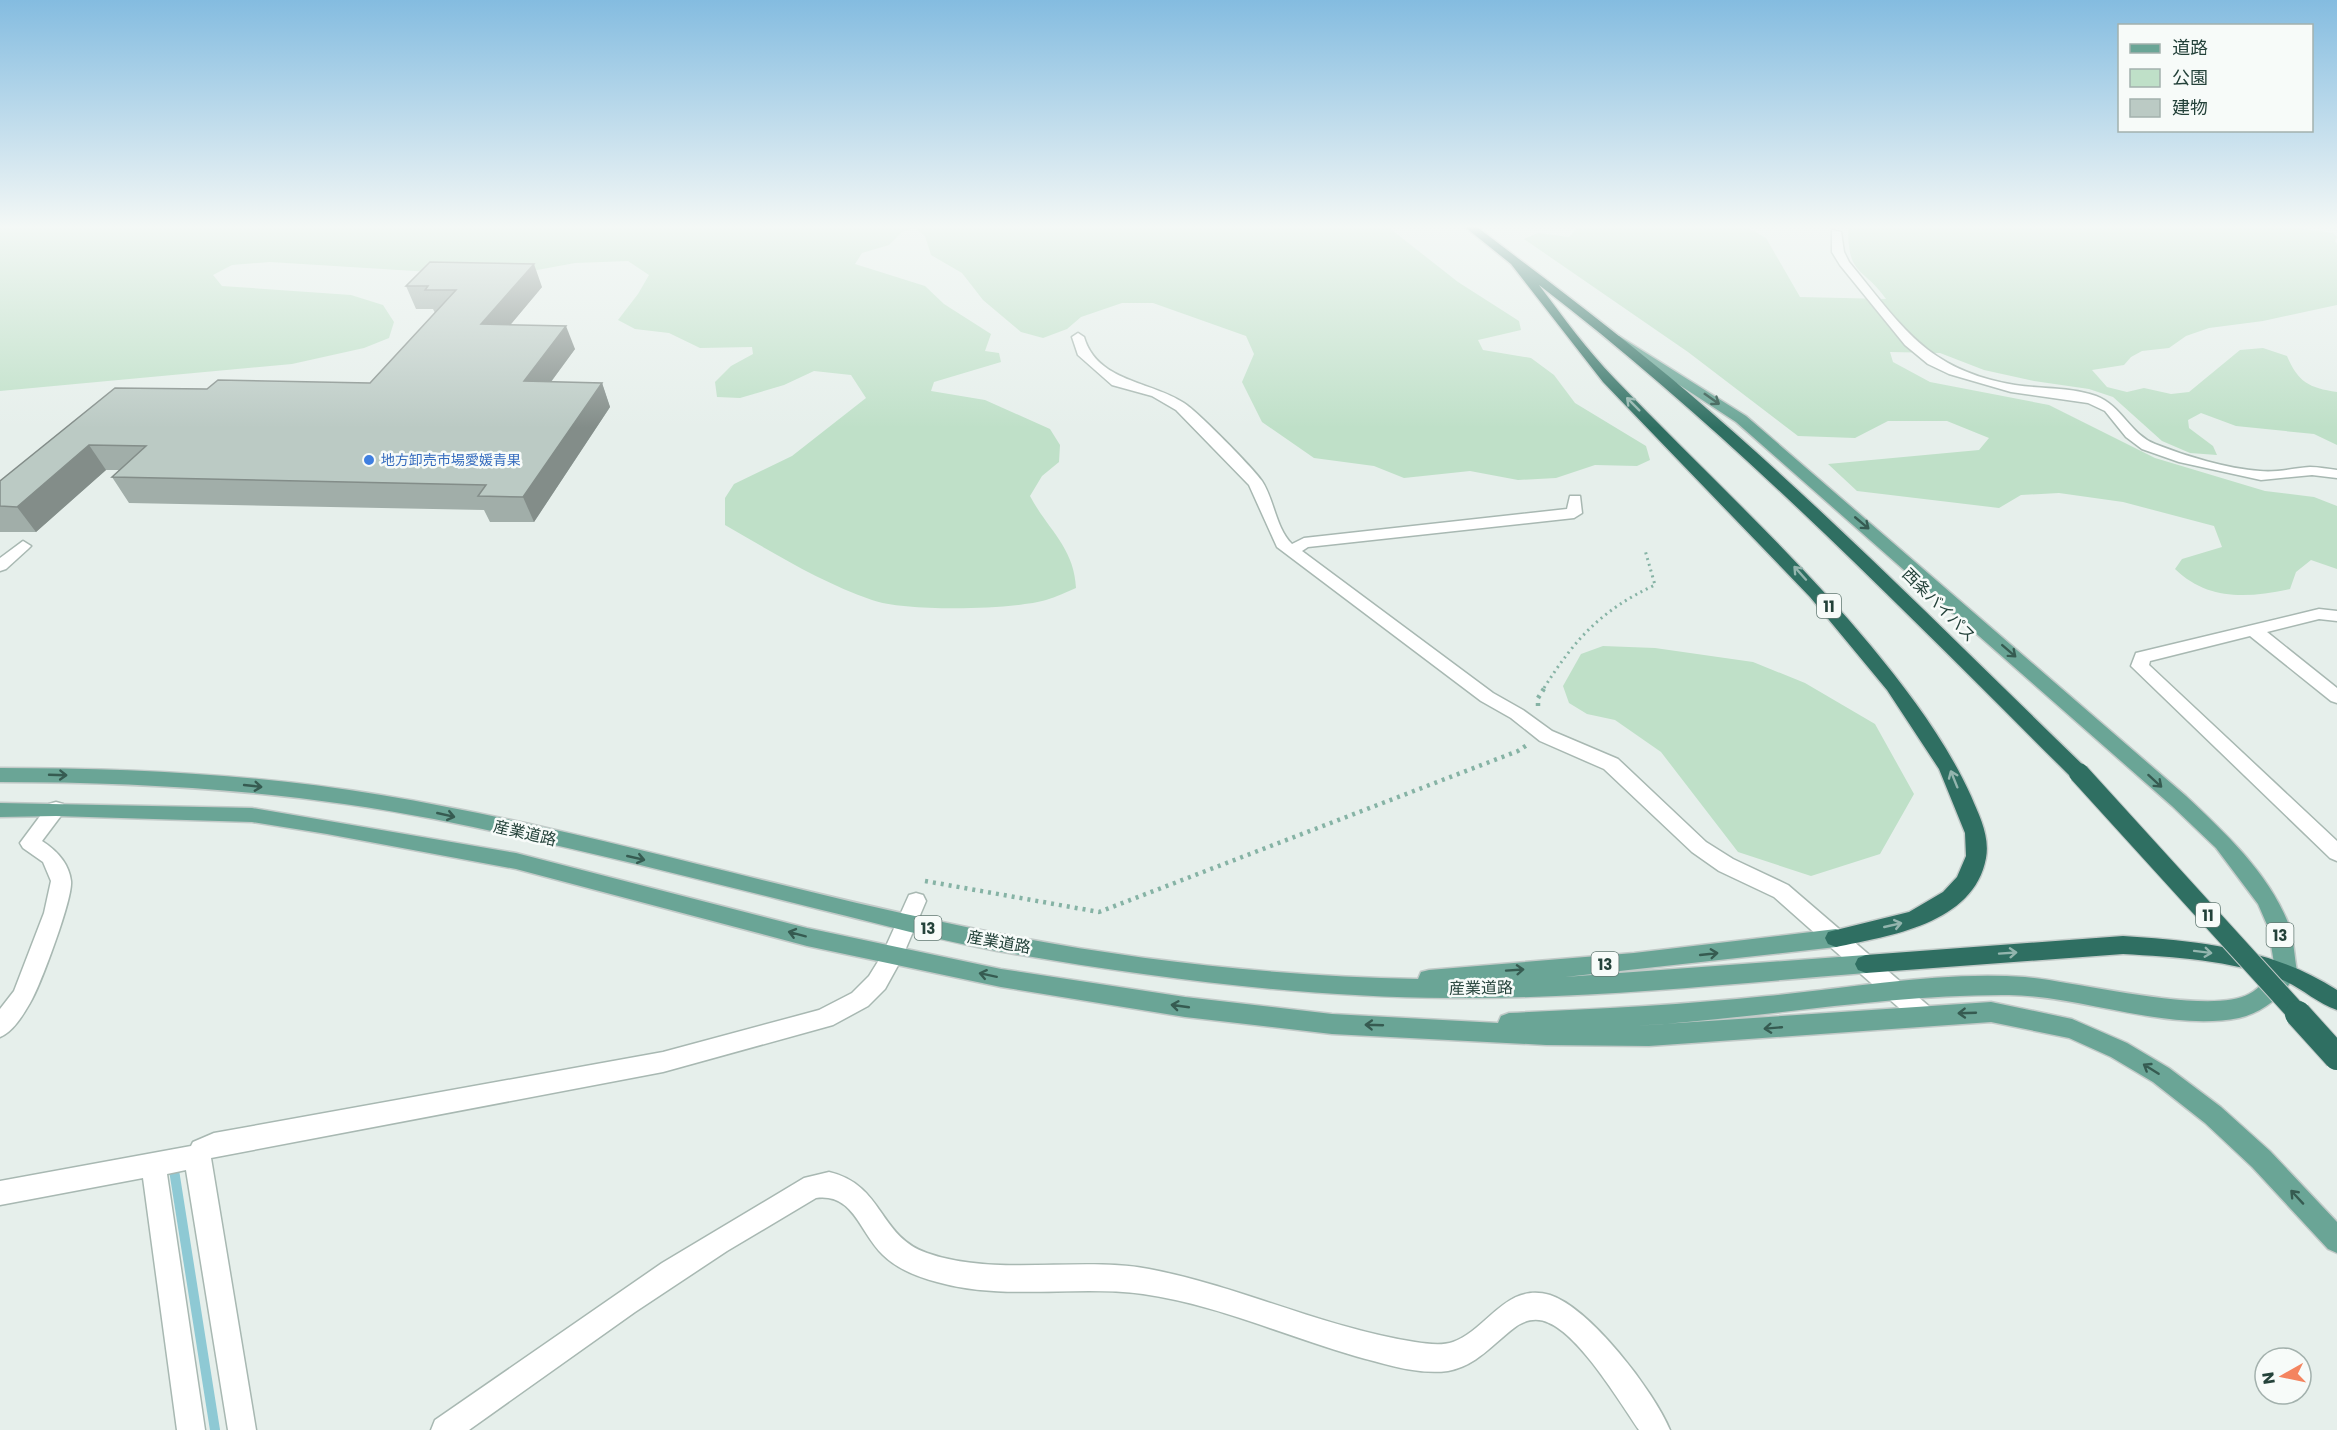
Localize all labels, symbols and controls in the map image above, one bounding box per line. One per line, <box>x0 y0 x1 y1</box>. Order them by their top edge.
legend <box>2118 24 2313 132</box>
text: 道路 <box>2172 35 2208 60</box>
text: 公園 <box>2172 65 2208 90</box>
text: 建物 <box>2172 95 2208 120</box>
one-way arrow <box>1703 393 1720 406</box>
one-way arrow <box>1626 397 1641 412</box>
place label: 地方卸売市場愛媛青果 <box>381 450 521 470</box>
marker: 地方卸売市場愛媛青果 <box>362 453 376 467</box>
one-way arrow <box>1854 516 1869 530</box>
street label: 西条バイパス <box>1897 563 1981 647</box>
one-way arrow <box>1793 566 1807 581</box>
road number: 11 <box>1817 594 1841 618</box>
one-way arrow <box>2002 644 2017 658</box>
one-way arrow <box>48 769 68 780</box>
one-way arrow <box>1948 770 1959 789</box>
one-way arrow <box>2147 774 2162 788</box>
one-way arrow <box>243 781 263 792</box>
one-way arrow <box>436 810 455 821</box>
street label: 産業道路 <box>491 815 559 851</box>
one-way arrow <box>626 853 645 865</box>
road number: 11 <box>2196 903 2220 927</box>
road number: 13 <box>914 916 942 940</box>
one-way arrow <box>1884 919 1903 931</box>
road number: 13 <box>2266 923 2294 947</box>
street label: 産業道路 <box>965 925 1033 959</box>
one-way arrow <box>788 928 807 939</box>
one-way arrow <box>1998 947 2018 958</box>
one-way arrow <box>2192 947 2212 958</box>
one-way arrow <box>1699 948 1719 959</box>
road number: 13 <box>1592 952 1618 976</box>
one-way arrow <box>1505 965 1525 976</box>
one-way arrow <box>978 969 998 980</box>
street label: 産業道路 <box>1449 976 1513 1000</box>
one-way arrow <box>1171 1000 1190 1011</box>
one-way arrow <box>1958 1007 1978 1018</box>
one-way arrow <box>1364 1020 1384 1031</box>
one-way arrow <box>1763 1023 1783 1034</box>
one-way arrow <box>2143 1063 2159 1075</box>
one-way arrow <box>2290 1190 2304 1205</box>
north arrow <box>2253 1346 2313 1406</box>
text: N <box>2256 1371 2281 1386</box>

